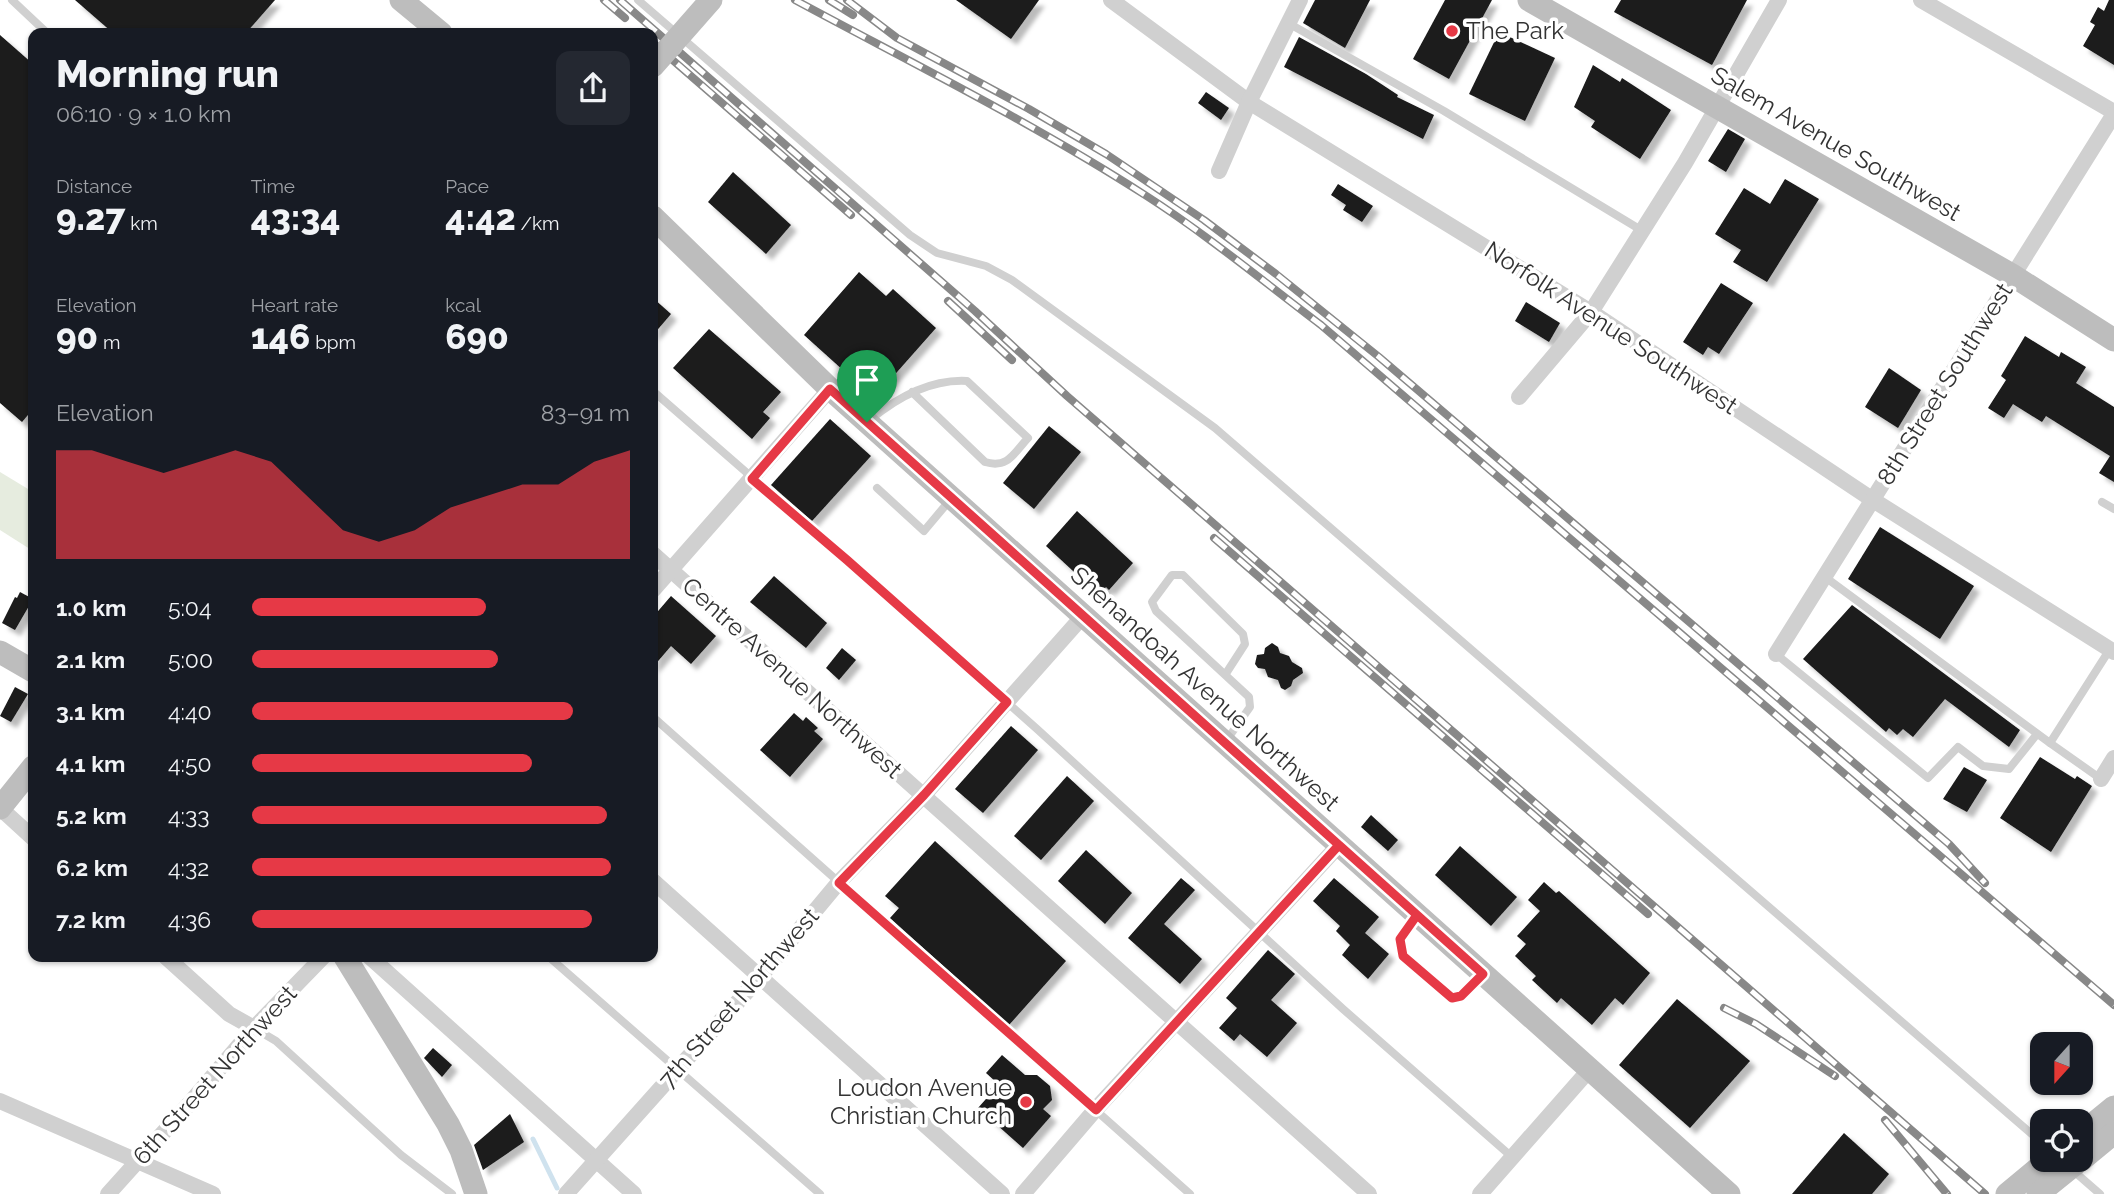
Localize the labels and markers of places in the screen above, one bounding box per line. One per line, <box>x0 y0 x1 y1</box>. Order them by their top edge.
place label: The Park <box>1466 16 1564 45</box>
marker: The Park <box>1444 23 1460 39</box>
pin <box>837 350 897 422</box>
place label: Loudon Avenue Christian Church <box>830 1073 1012 1130</box>
marker: Loudon Avenue Christian Church <box>1018 1094 1034 1110</box>

